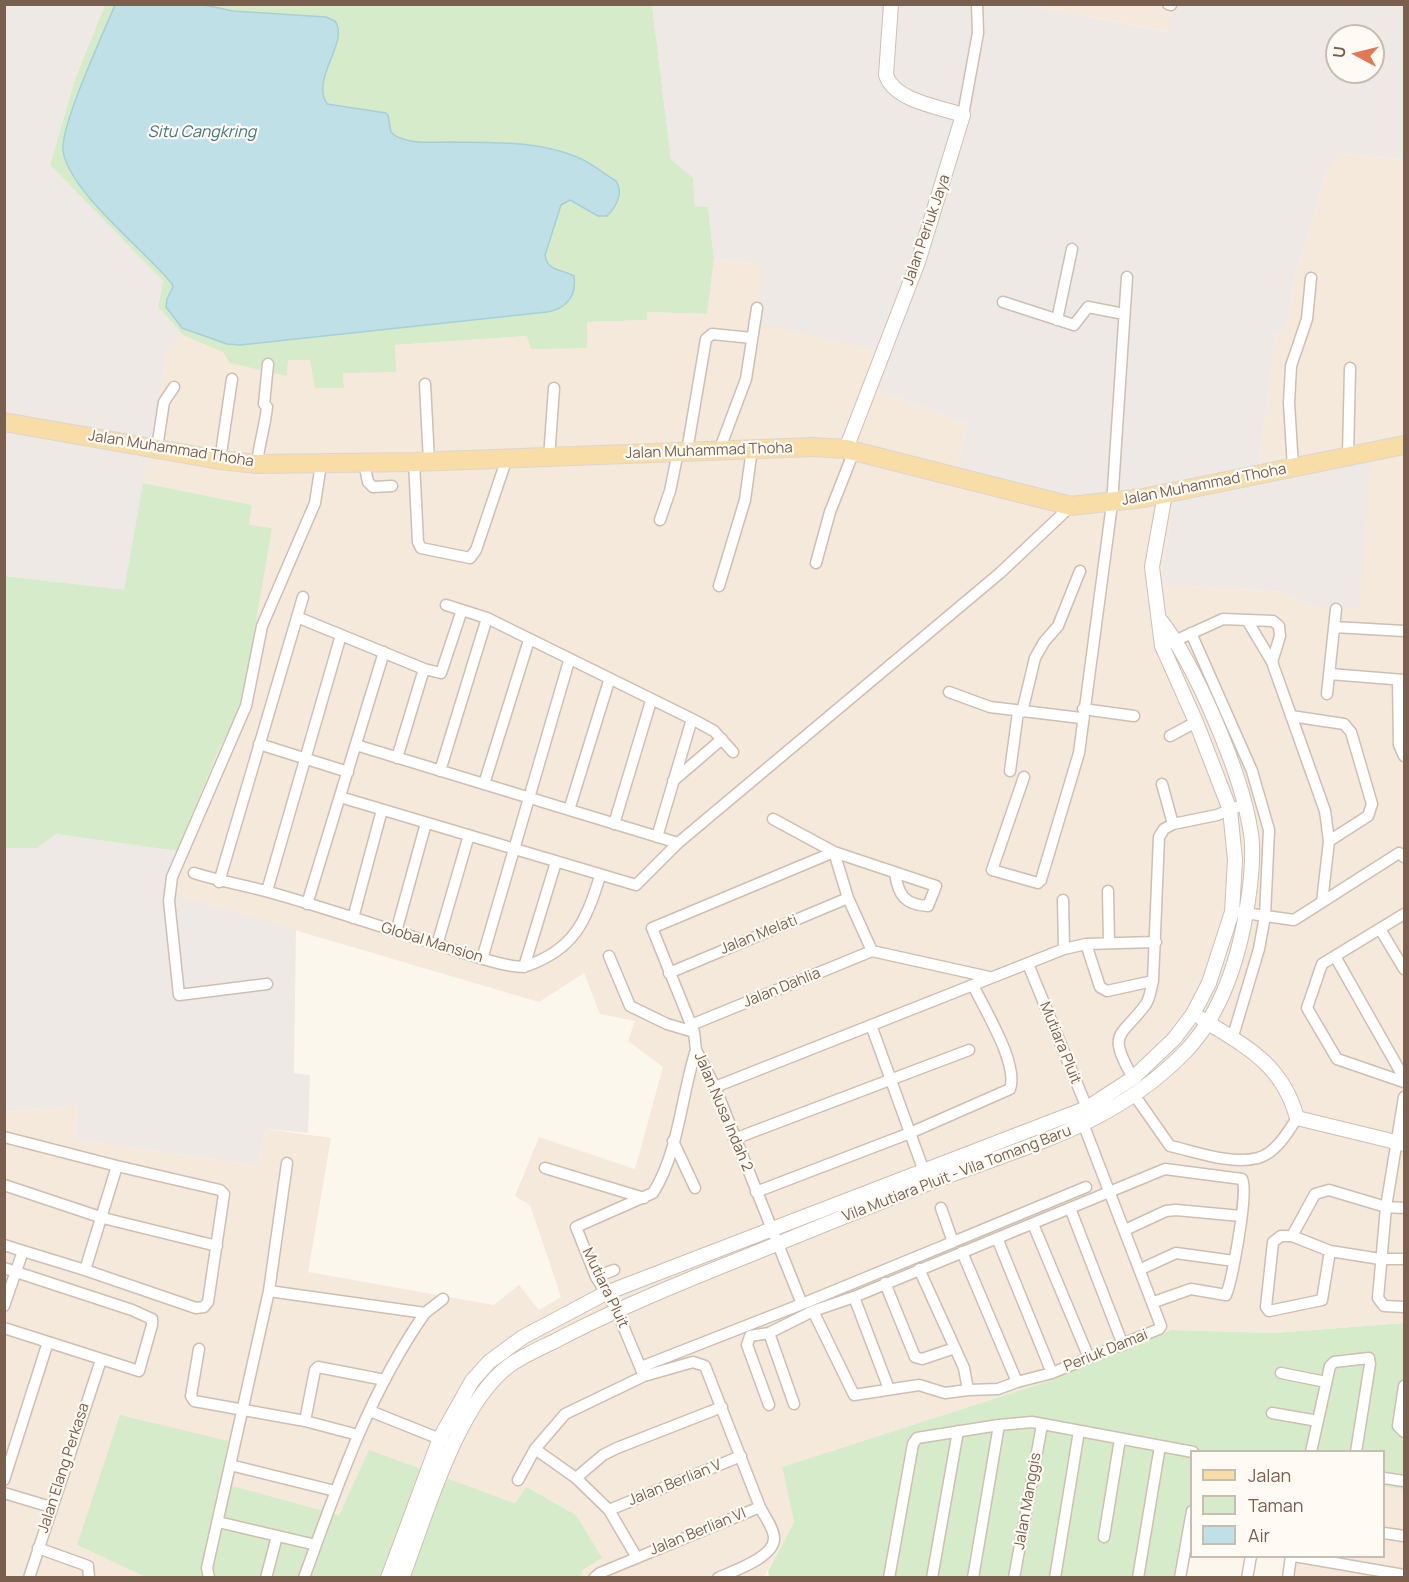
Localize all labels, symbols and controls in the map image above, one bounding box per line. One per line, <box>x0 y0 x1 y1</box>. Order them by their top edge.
north arrow <box>1325 24 1385 84</box>
text: U <box>1327 45 1351 59</box>
water label: Situ Cangkring <box>148 123 256 143</box>
street label: Jalan Periuk Jaya <box>900 172 954 288</box>
street label: Jalan Muhammad Thoha <box>87 427 255 471</box>
street label: Jalan Muhammad Thoha <box>625 439 793 463</box>
street label: Jalan Muhammad Thoha <box>1120 460 1288 510</box>
street label: Jalan Melati <box>718 911 800 959</box>
street label: Global Mansion <box>379 919 485 967</box>
street label: Jalan Dahlia <box>741 964 823 1012</box>
street label: Mutiara Pluit <box>1035 999 1085 1087</box>
street label: Jalan Nusa Indah 2 <box>690 1050 756 1174</box>
street label: Vila Mutiara Pluit - Vila Tomang Baru <box>840 1122 1074 1226</box>
street label: Mutiara Pluit <box>578 1245 632 1331</box>
street label: Periuk Damai <box>1061 1326 1151 1376</box>
street label: Jalan Elang Perkasa <box>35 1401 93 1535</box>
legend <box>1190 1450 1385 1558</box>
street label: Jalan Manggis <box>1011 1451 1045 1551</box>
street label: Jalan Berlian V <box>626 1456 724 1510</box>
text: Jalan <box>1248 1463 1291 1487</box>
text: Taman <box>1248 1493 1303 1517</box>
street label: Jalan Berlian VI <box>647 1505 749 1559</box>
text: Air <box>1248 1523 1270 1547</box>

